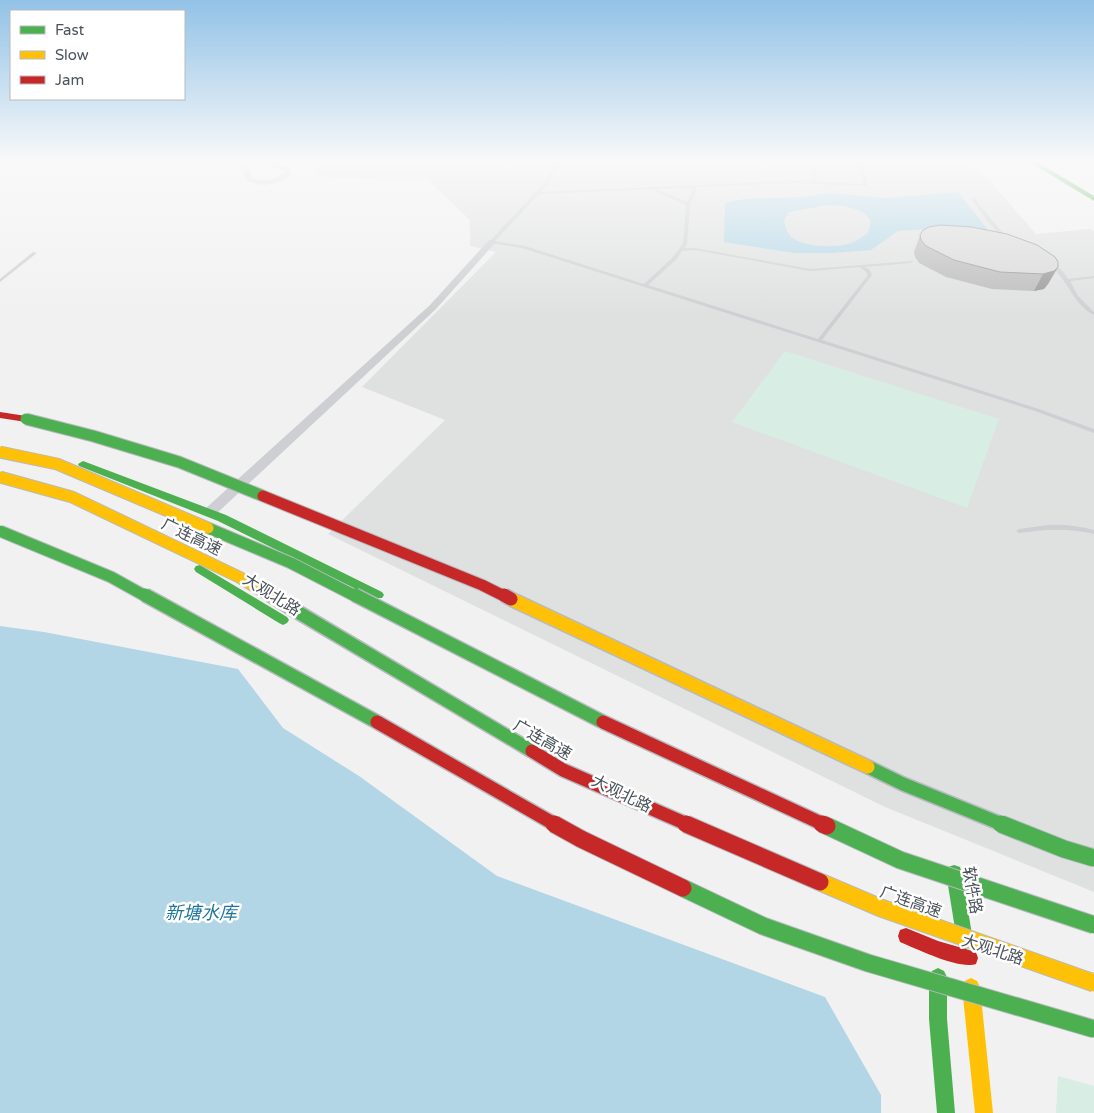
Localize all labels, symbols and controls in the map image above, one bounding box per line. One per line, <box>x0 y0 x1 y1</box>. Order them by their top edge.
legend <box>10 10 185 100</box>
text: Fast <box>55 21 85 39</box>
text: Slow <box>55 46 89 64</box>
text: Jam <box>55 71 84 89</box>
street label: 广连高速 <box>158 514 225 560</box>
street label: 大观北路 <box>239 569 304 620</box>
street label: 广连高速 <box>510 715 575 765</box>
street label: 大观北路 <box>588 771 655 817</box>
street label: 软件路 <box>958 865 986 916</box>
street label: 广连高速 <box>877 882 944 922</box>
water label: 新塘水库 <box>165 902 240 924</box>
street label: 大观北路 <box>959 931 1026 969</box>

